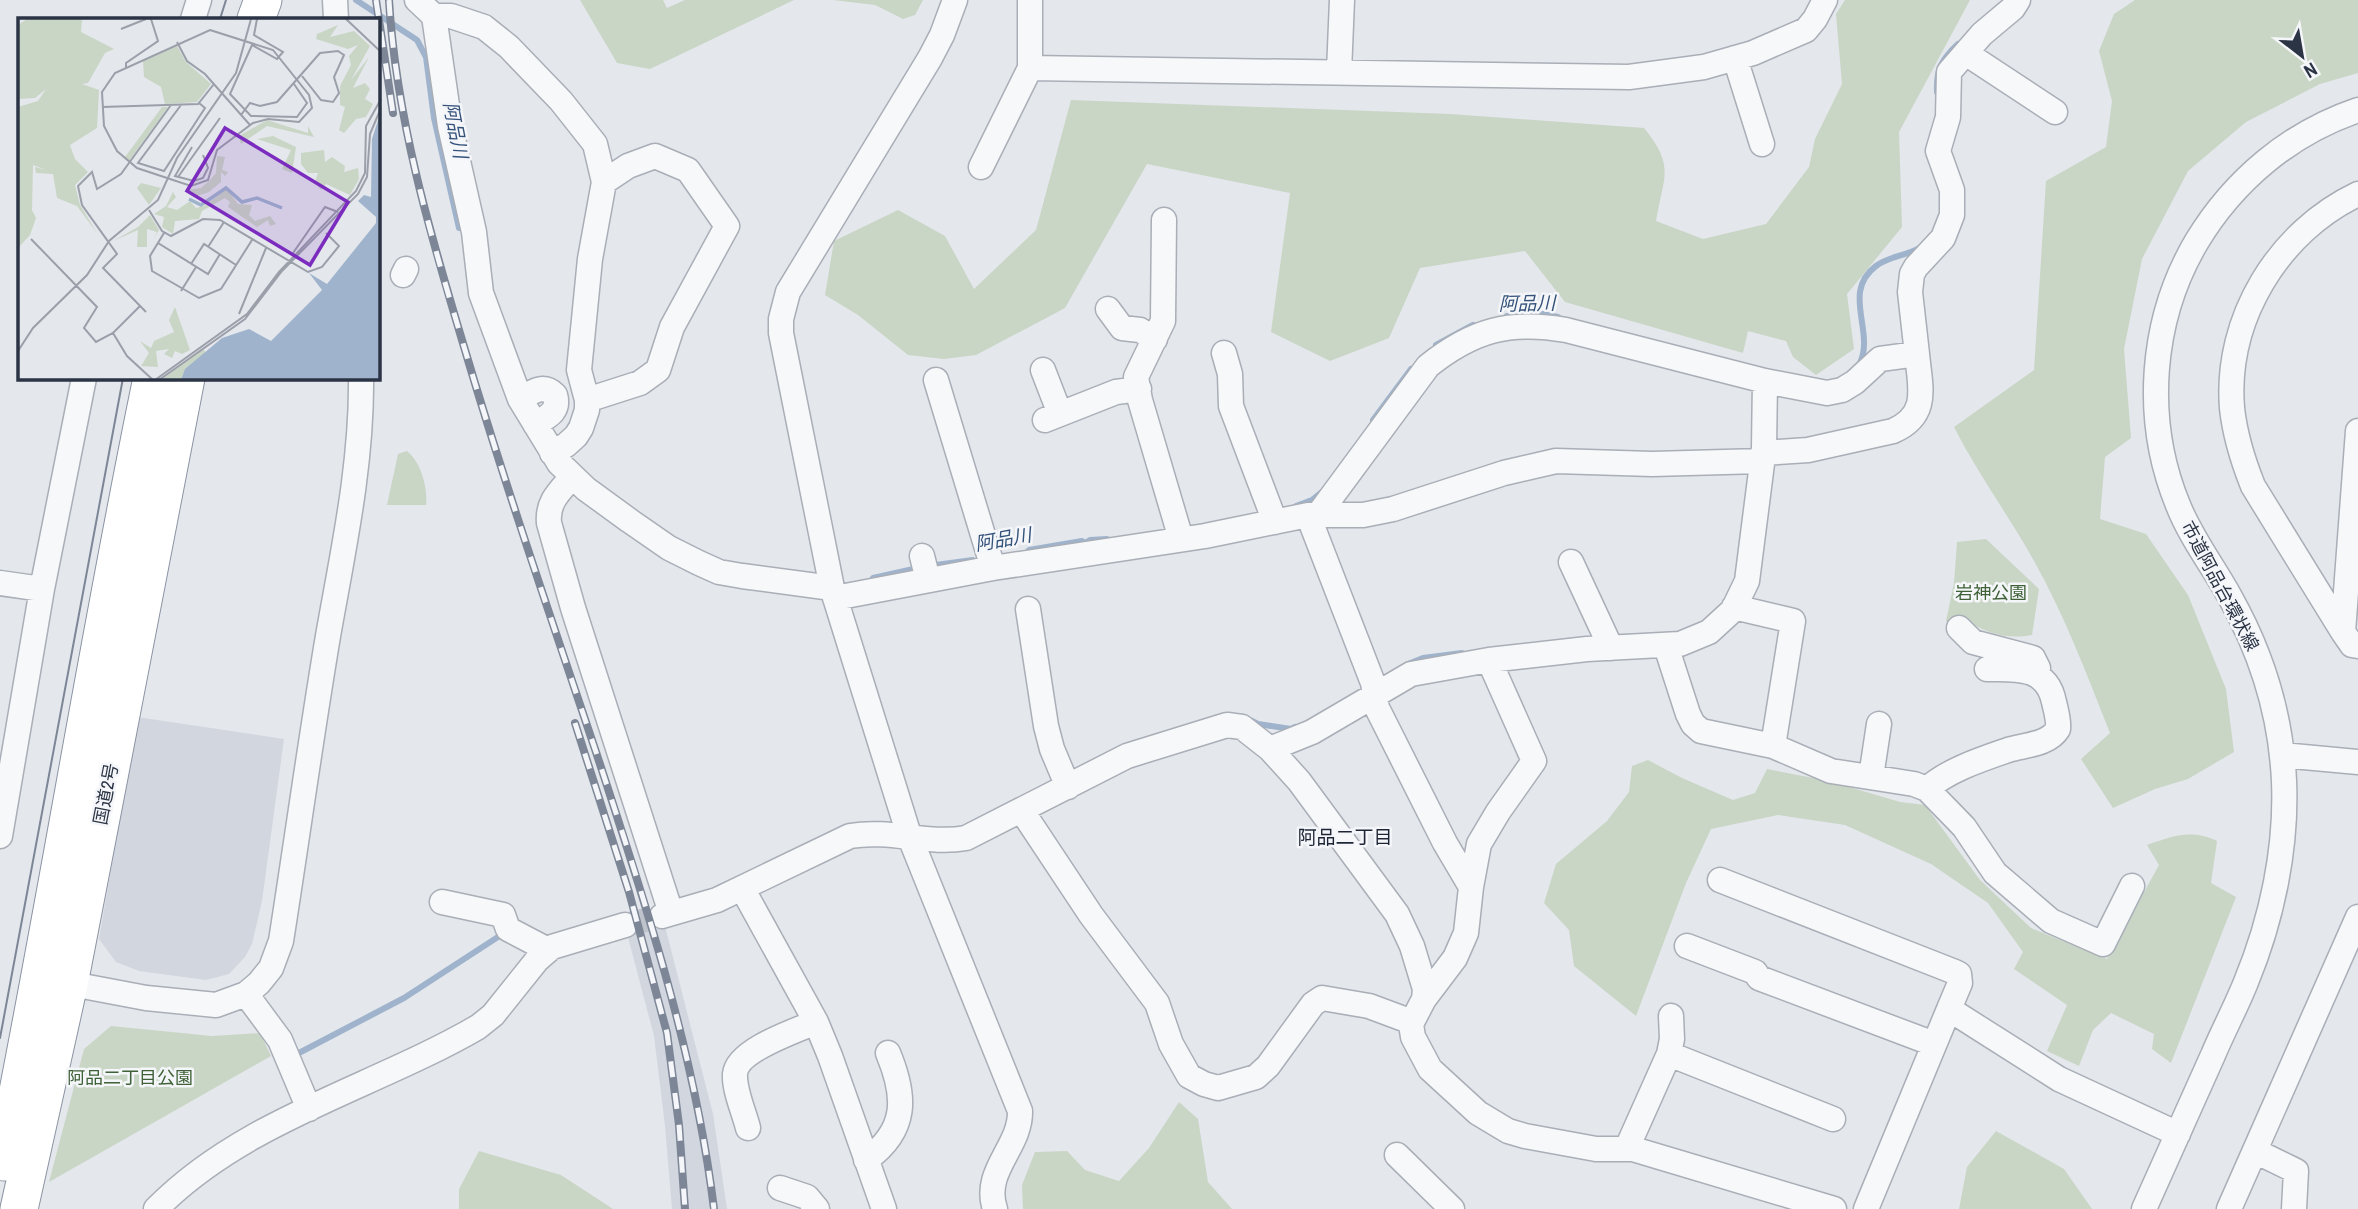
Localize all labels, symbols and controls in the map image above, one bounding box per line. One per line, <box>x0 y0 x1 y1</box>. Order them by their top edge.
inset map <box>18 18 380 380</box>
north arrow <box>2267 21 2337 91</box>
text: N <box>2299 57 2322 85</box>
water label: 阿品川 <box>438 100 475 162</box>
water label: 阿品川 <box>1498 289 1558 316</box>
street label: 市道阿品台環状線 <box>2176 516 2265 655</box>
water label: 阿品川 <box>973 521 1035 557</box>
park label: 岩神公園 <box>1955 580 2027 605</box>
street label: 国道2号 <box>87 761 124 827</box>
district label: 阿品二丁目 <box>1297 824 1393 850</box>
park label: 阿品二丁目公園 <box>67 1065 193 1090</box>

